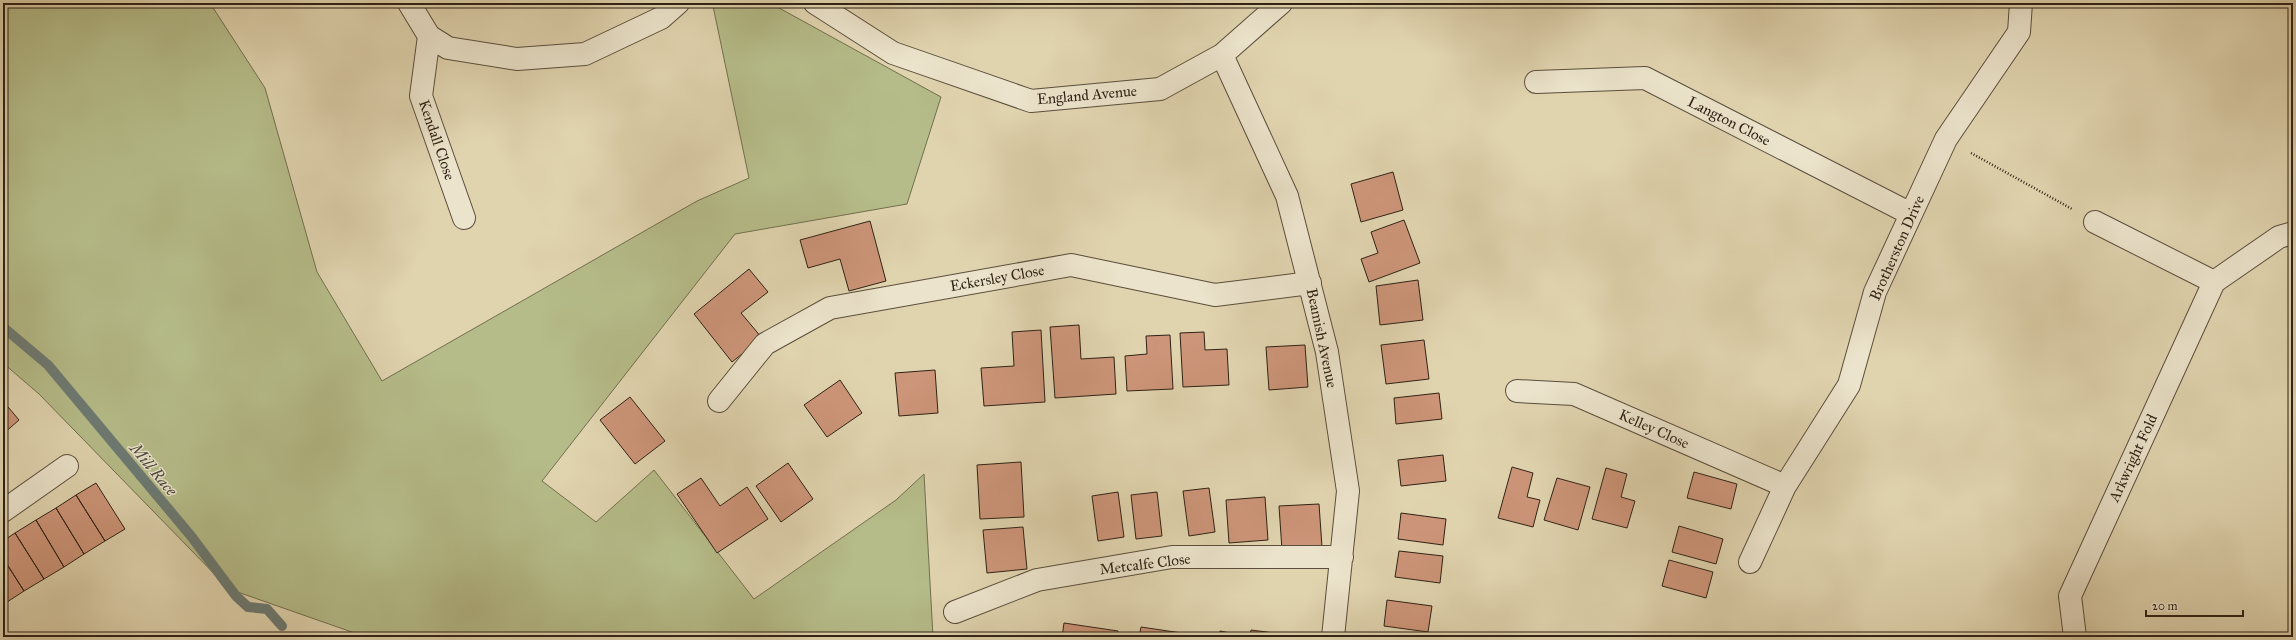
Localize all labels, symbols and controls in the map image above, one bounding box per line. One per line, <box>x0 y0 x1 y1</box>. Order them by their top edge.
street label: England Avenue <box>1036 82 1138 108</box>
street label: Langton Close <box>1685 92 1773 150</box>
street label: Kendall Close <box>415 98 459 182</box>
street label: Brotherston Drive <box>1866 193 1928 303</box>
street label: Eckersley Close <box>949 261 1045 295</box>
street label: Beamish Avenue <box>1303 287 1341 389</box>
street label: Kelley Close <box>1616 406 1692 452</box>
street label: Arkwright Fold <box>2104 411 2161 506</box>
water label: Mill Race <box>125 438 182 500</box>
street label: Metcalfe Close <box>1098 549 1192 579</box>
scale bar <box>2146 592 2243 618</box>
text: 20 m <box>2152 599 2178 613</box>

